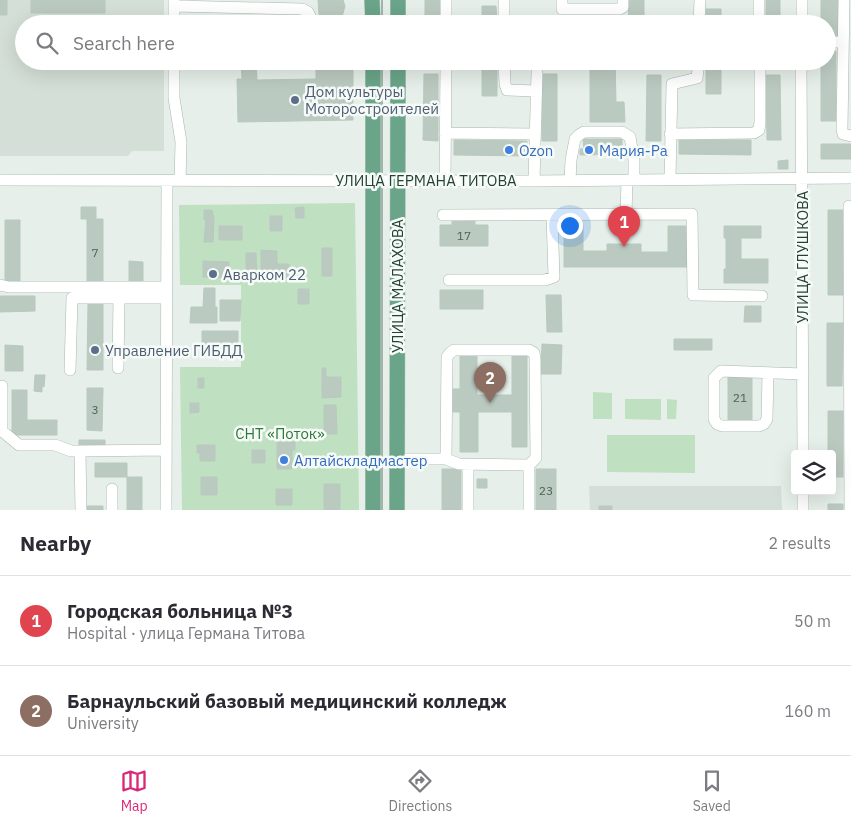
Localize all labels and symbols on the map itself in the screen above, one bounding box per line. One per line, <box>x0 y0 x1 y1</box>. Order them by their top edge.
place label: Дом культуры Моторостроителей <box>305 82 439 118</box>
marker: Дом культуры Моторостроителей <box>289 94 301 106</box>
place label: Ozon <box>519 141 553 160</box>
place label: Мария-Ра <box>599 141 668 160</box>
marker: Ozon <box>503 144 515 156</box>
marker: Мария-Ра <box>583 144 595 156</box>
street label: УЛИЦА ГЕРМАНА ТИТОВА <box>335 171 517 190</box>
street label: УЛИЦА ГЛУШКОВА <box>793 190 812 323</box>
pin: 1 <box>608 206 640 247</box>
your location <box>557 213 583 239</box>
street label: УЛИЦА МАЛАХОВА <box>388 219 407 353</box>
house number: 17 <box>457 228 471 243</box>
house number: 7 <box>91 245 99 260</box>
place label: Аварком 22 <box>223 265 306 284</box>
marker: Аварком 22 <box>207 268 219 280</box>
place label: Управление ГИБДД <box>105 341 243 360</box>
marker: Управление ГИБДД <box>89 344 101 356</box>
pin: 2 <box>474 362 506 403</box>
house number: 21 <box>733 390 747 405</box>
house number: 3 <box>91 402 99 417</box>
park label: СНТ «Поток» <box>235 424 325 443</box>
place label: Алтайскладмастер <box>294 451 427 470</box>
marker: Алтайскладмастер <box>278 454 290 466</box>
house number: 23 <box>539 483 553 498</box>

